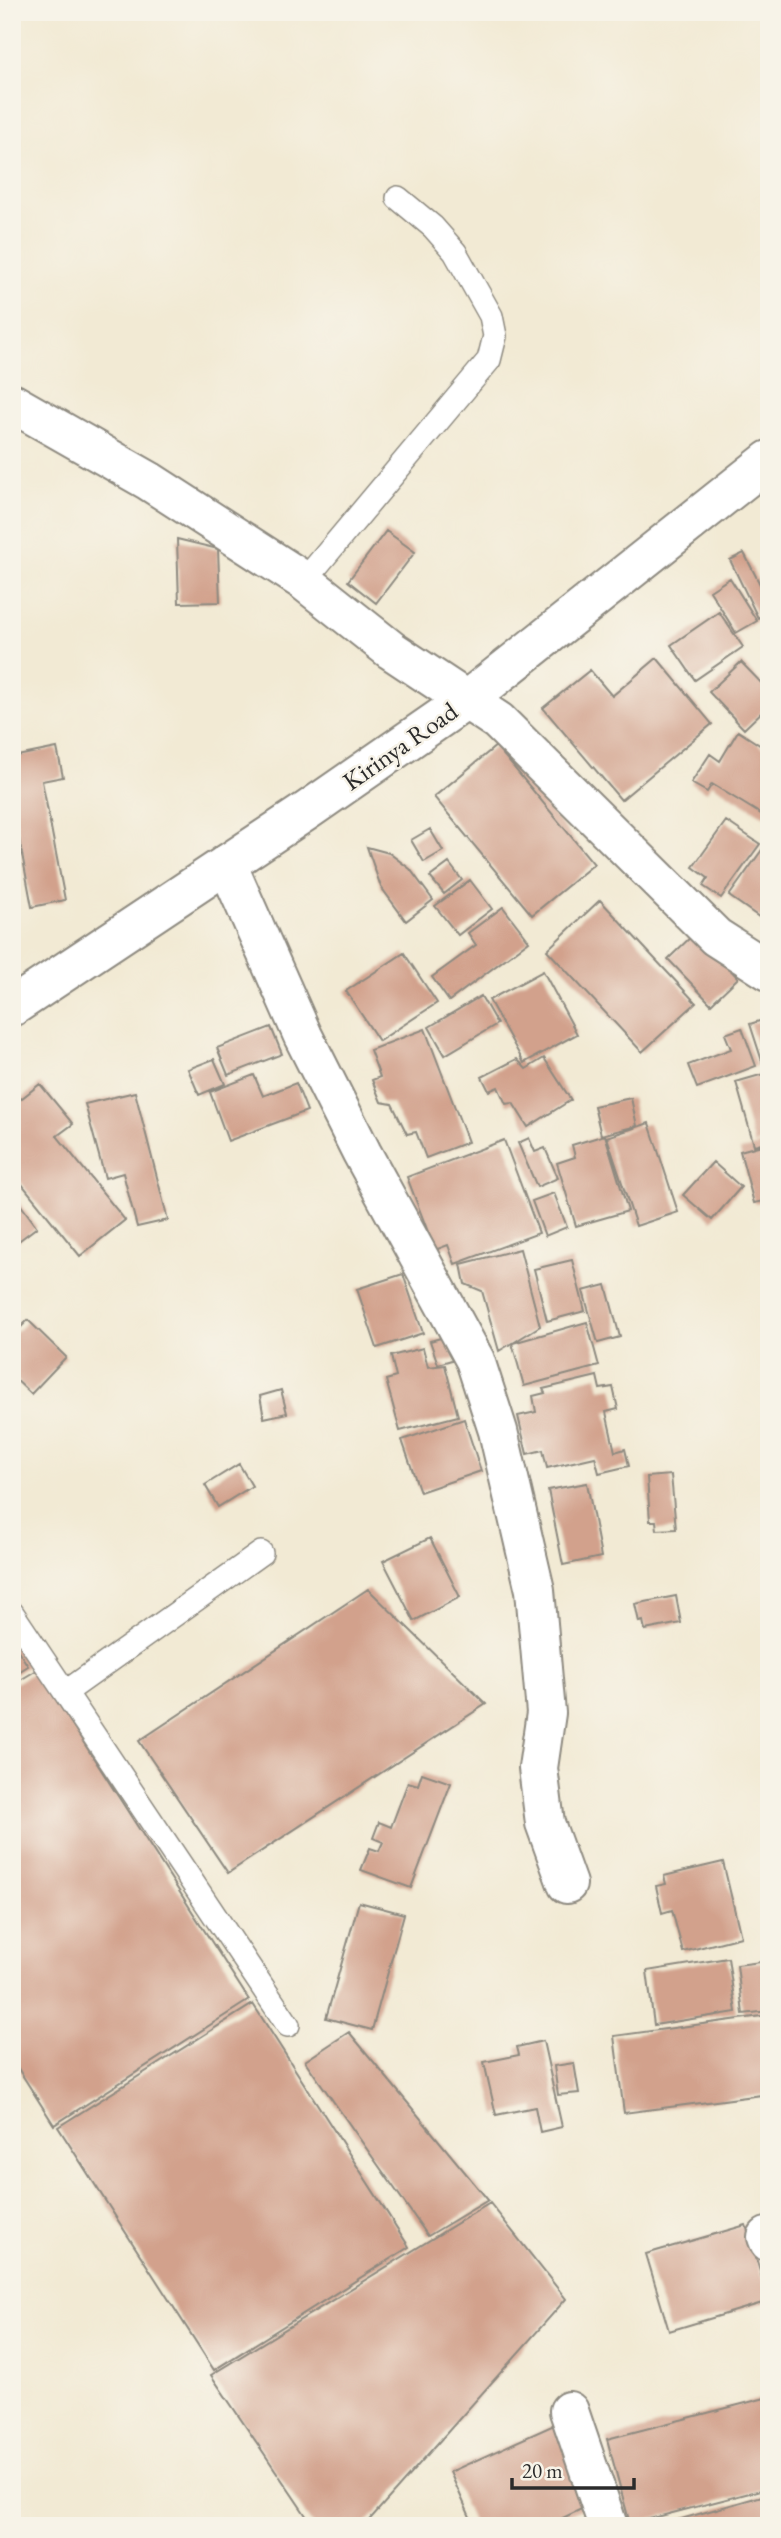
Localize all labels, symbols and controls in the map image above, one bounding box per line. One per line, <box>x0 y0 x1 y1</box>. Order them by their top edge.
street label: Kirinya Road <box>336 694 465 798</box>
scale bar <box>512 2447 634 2491</box>
text: 20 m <box>522 2457 563 2484</box>

